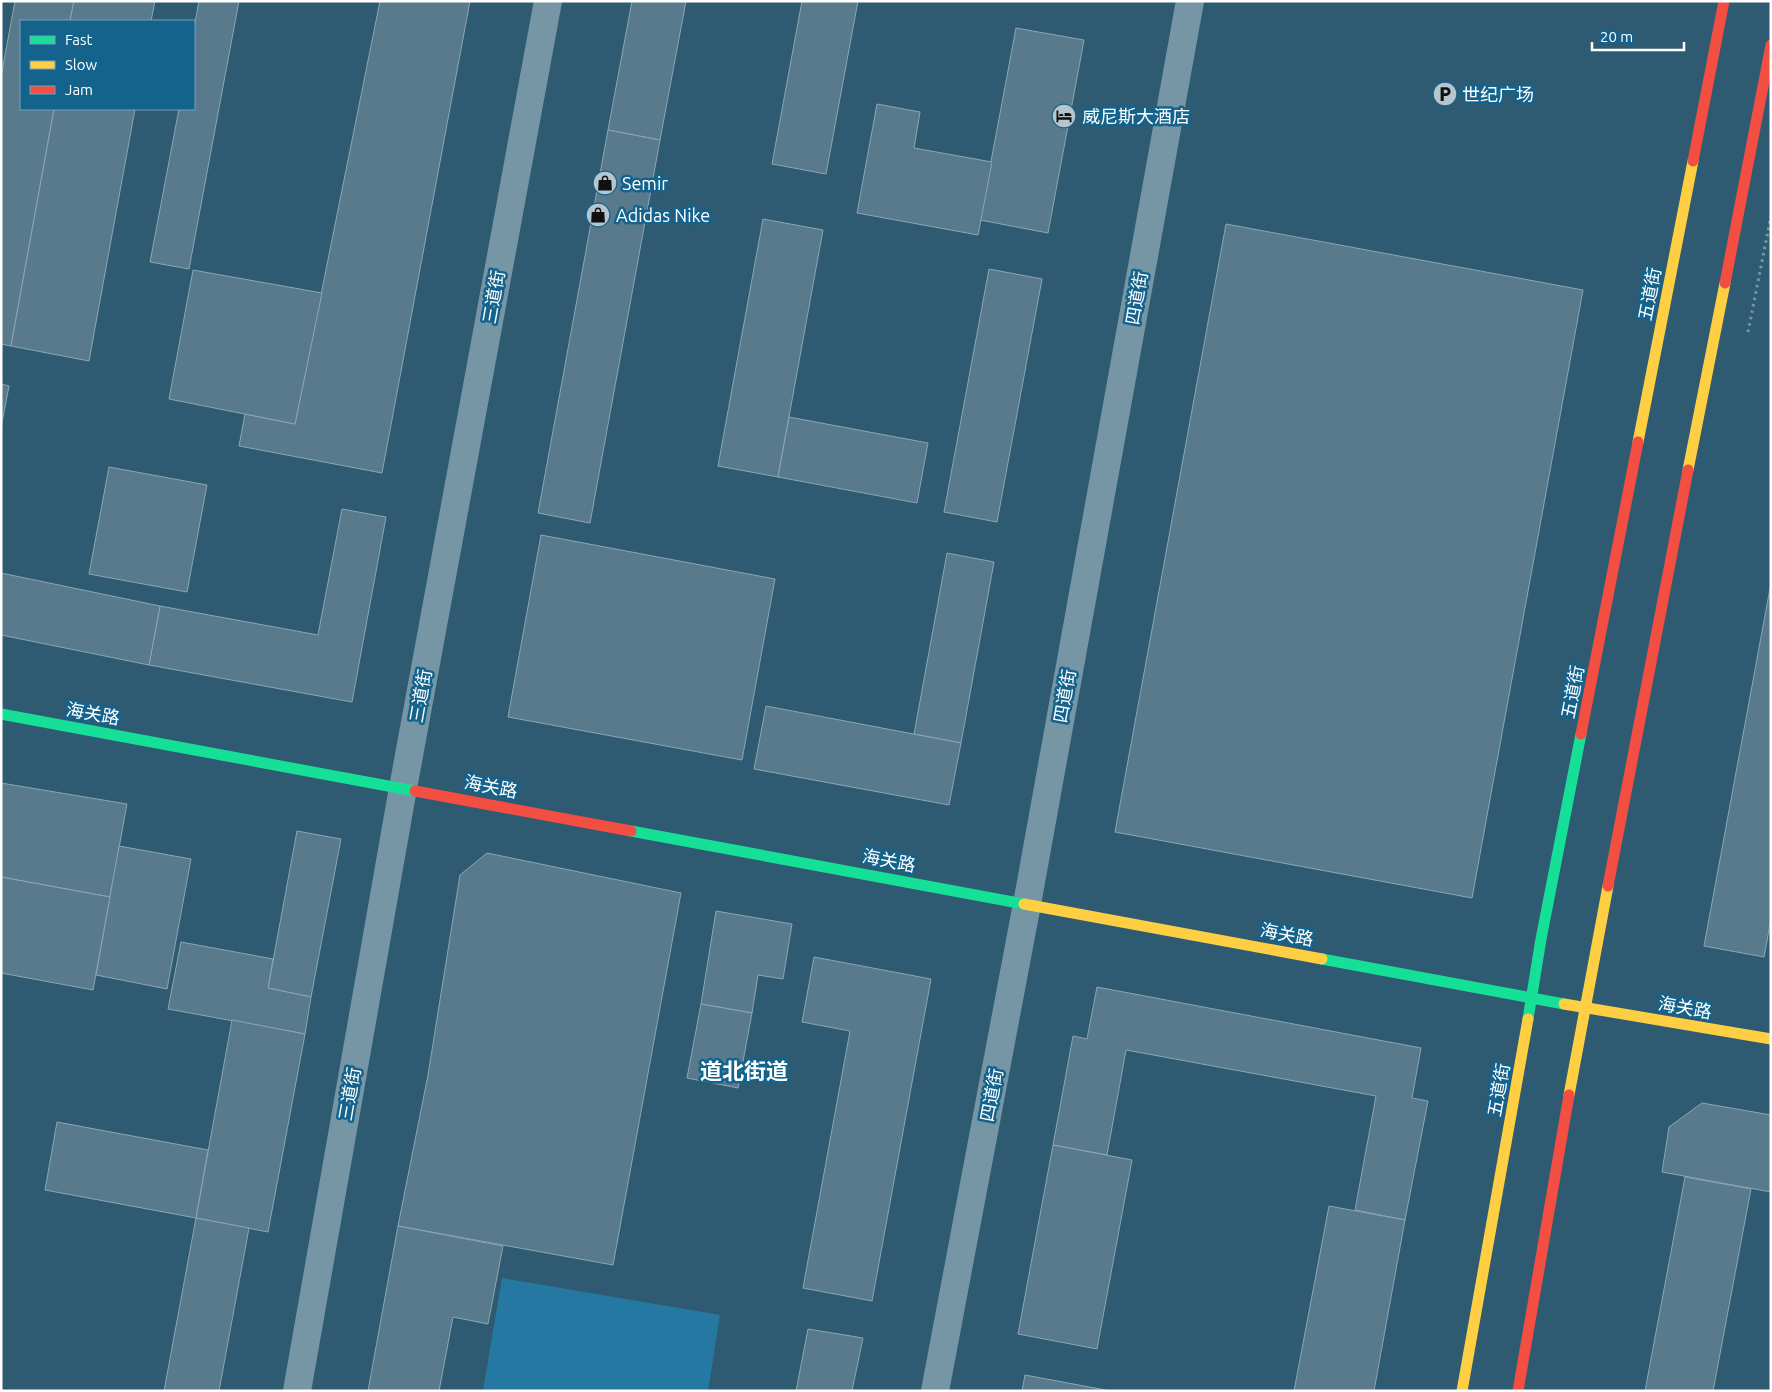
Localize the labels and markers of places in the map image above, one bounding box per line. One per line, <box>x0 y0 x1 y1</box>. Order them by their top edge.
parking icon: 世纪广场 <box>1432 81 1458 107</box>
place label: 世纪广场 <box>1462 84 1534 104</box>
hotel icon: 威尼斯大酒店 <box>1051 103 1077 129</box>
place label: 威尼斯大酒店 <box>1082 106 1190 126</box>
shop icon: Semir <box>592 170 618 196</box>
place label: Semir <box>622 173 668 193</box>
shop icon: Adidas Nike <box>585 202 611 228</box>
place label: Adidas Nike <box>616 205 710 225</box>

